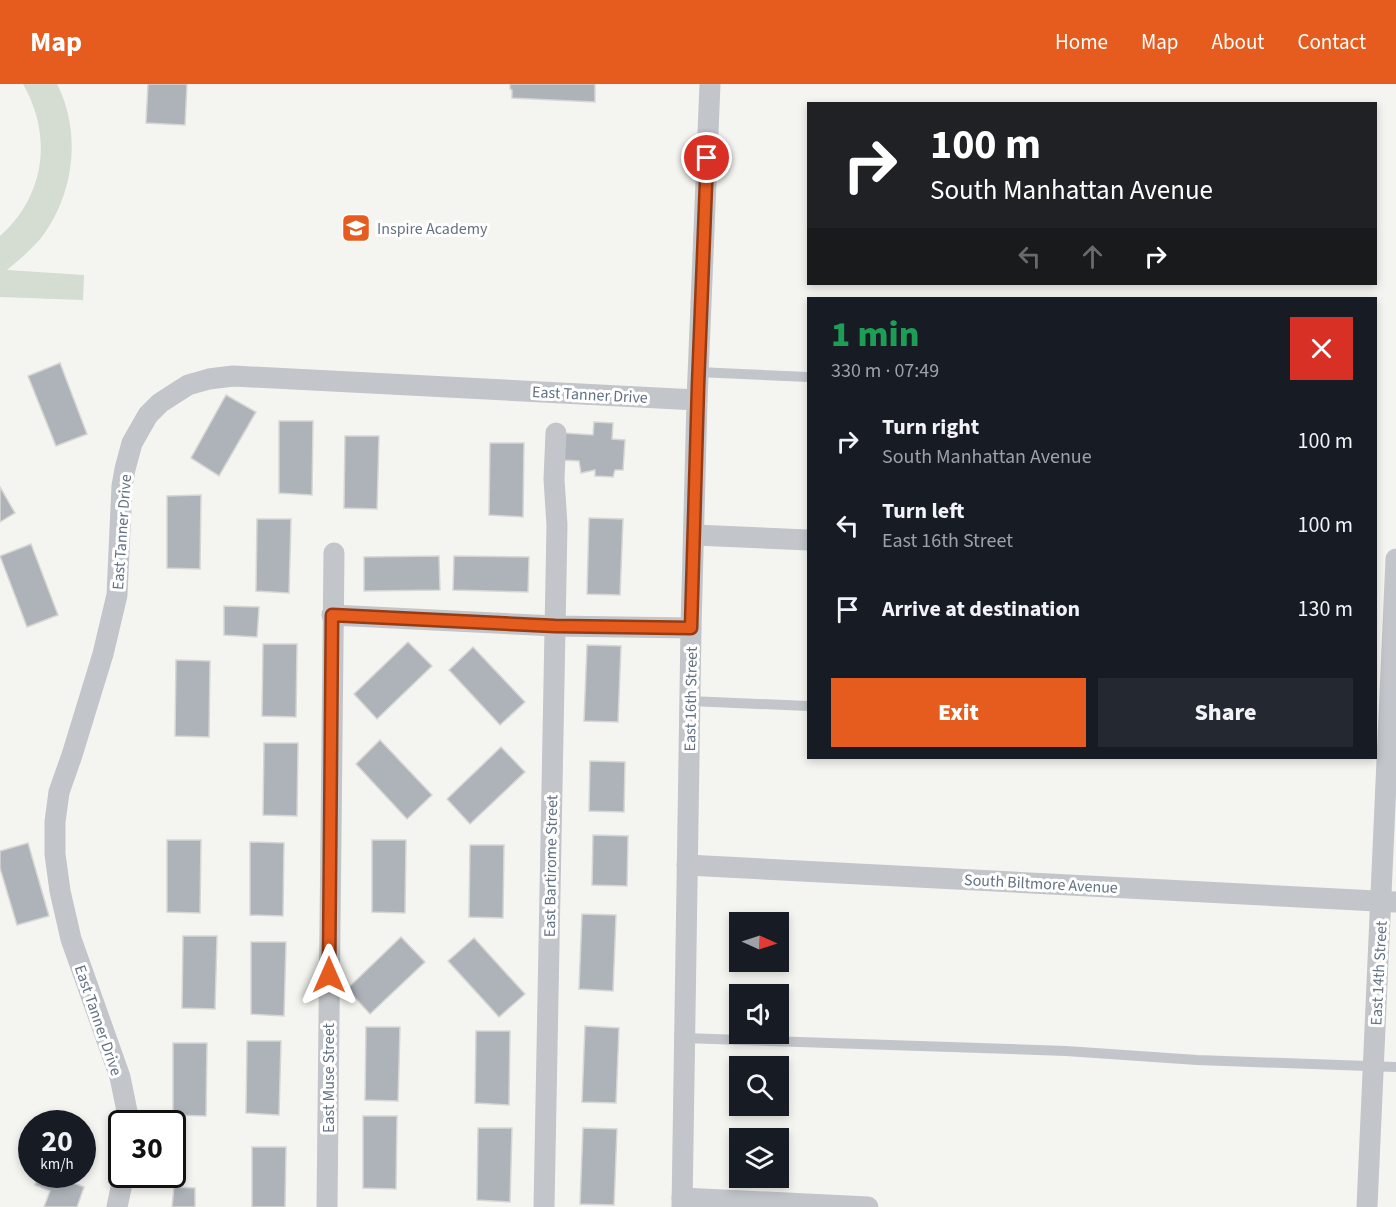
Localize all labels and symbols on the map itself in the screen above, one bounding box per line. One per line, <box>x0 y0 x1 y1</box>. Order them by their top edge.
pin <box>681 132 732 183</box>
school or university icon: Inspire Academy <box>340 212 372 244</box>
place label: Inspire Academy <box>377 218 488 240</box>
street label: East Tanner Drive <box>532 381 648 409</box>
street label: East Tanner Drive <box>107 473 137 591</box>
street label: East 16th Street <box>679 646 703 752</box>
street label: East Bartirome Street <box>539 794 563 937</box>
street label: South Biltmore Avenue <box>964 869 1118 899</box>
north arrow <box>729 912 789 972</box>
street label: East 14th Street <box>1365 920 1393 1026</box>
position arrow <box>297 943 361 1007</box>
street label: East Tanner Drive <box>69 962 127 1079</box>
street label: East Muse Street <box>318 1023 340 1133</box>
speed limit sign: 30 <box>108 1110 186 1188</box>

